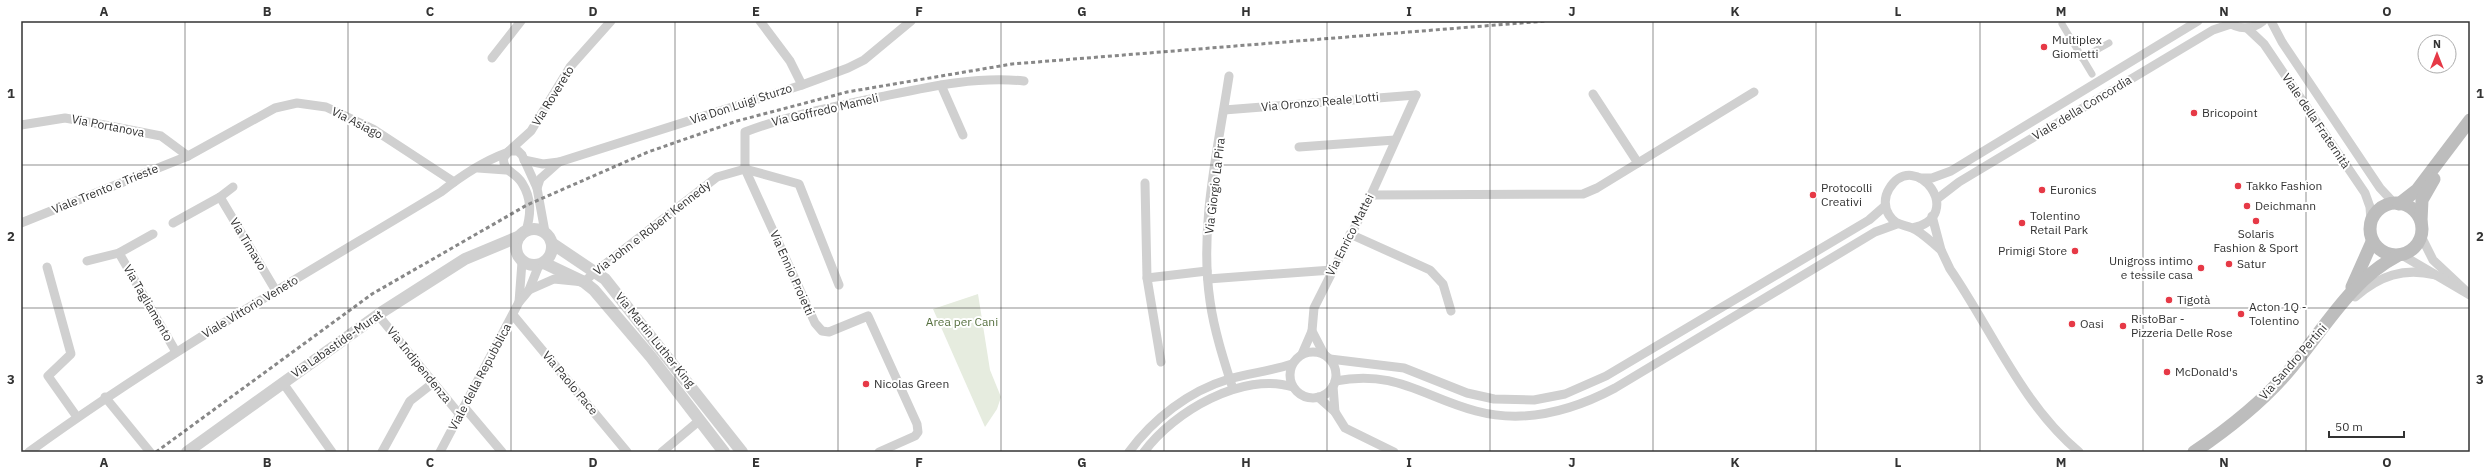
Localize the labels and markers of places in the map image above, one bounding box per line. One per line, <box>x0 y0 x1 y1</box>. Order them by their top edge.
place label: Multiplex Giometti <box>2052 32 2102 61</box>
marker: Multiplex Giometti <box>2039 42 2049 52</box>
place label: Bricopoint <box>2202 105 2258 120</box>
marker: Bricopoint <box>2189 108 2199 118</box>
place label: Takko Fashion <box>2246 178 2322 193</box>
place label: Protocolli Creativi <box>1821 180 1872 209</box>
marker: Takko Fashion <box>2233 181 2243 191</box>
place label: Euronics <box>2050 182 2097 197</box>
marker: Euronics <box>2037 185 2047 195</box>
marker: Protocolli Creativi <box>1808 190 1818 200</box>
place label: Deichmann <box>2255 198 2316 213</box>
marker: Deichmann <box>2242 201 2252 211</box>
place label: Tolentino Retail Park <box>2030 208 2089 237</box>
marker: Solaris Fashion & Sport <box>2251 216 2261 226</box>
marker: Tolentino Retail Park <box>2017 218 2027 228</box>
place label: Solaris Fashion & Sport <box>2213 226 2299 255</box>
place label: Primigi Store <box>1998 243 2067 258</box>
marker: Primigi Store <box>2070 246 2080 256</box>
place label: Unigross intimo e tessile casa <box>2109 253 2194 282</box>
place label: Satur <box>2237 256 2266 271</box>
marker: Satur <box>2224 259 2234 269</box>
marker: Unigross intimo e tessile casa <box>2196 263 2206 273</box>
place label: Tigotà <box>2177 292 2211 307</box>
marker: Tigotà <box>2164 295 2174 305</box>
place label: Acton 1Q - Tolentino <box>2249 299 2307 328</box>
marker: Acton 1Q - Tolentino <box>2236 309 2246 319</box>
place label: RistoBar - Pizzeria Delle Rose <box>2131 311 2233 340</box>
place label: Oasi <box>2080 316 2104 331</box>
marker: Oasi <box>2067 319 2077 329</box>
marker: RistoBar - Pizzeria Delle Rose <box>2118 321 2128 331</box>
place label: McDonald's <box>2175 364 2238 379</box>
marker: McDonald's <box>2162 367 2172 377</box>
place label: Nicolas Green <box>874 376 949 391</box>
marker: Nicolas Green <box>861 379 871 389</box>

